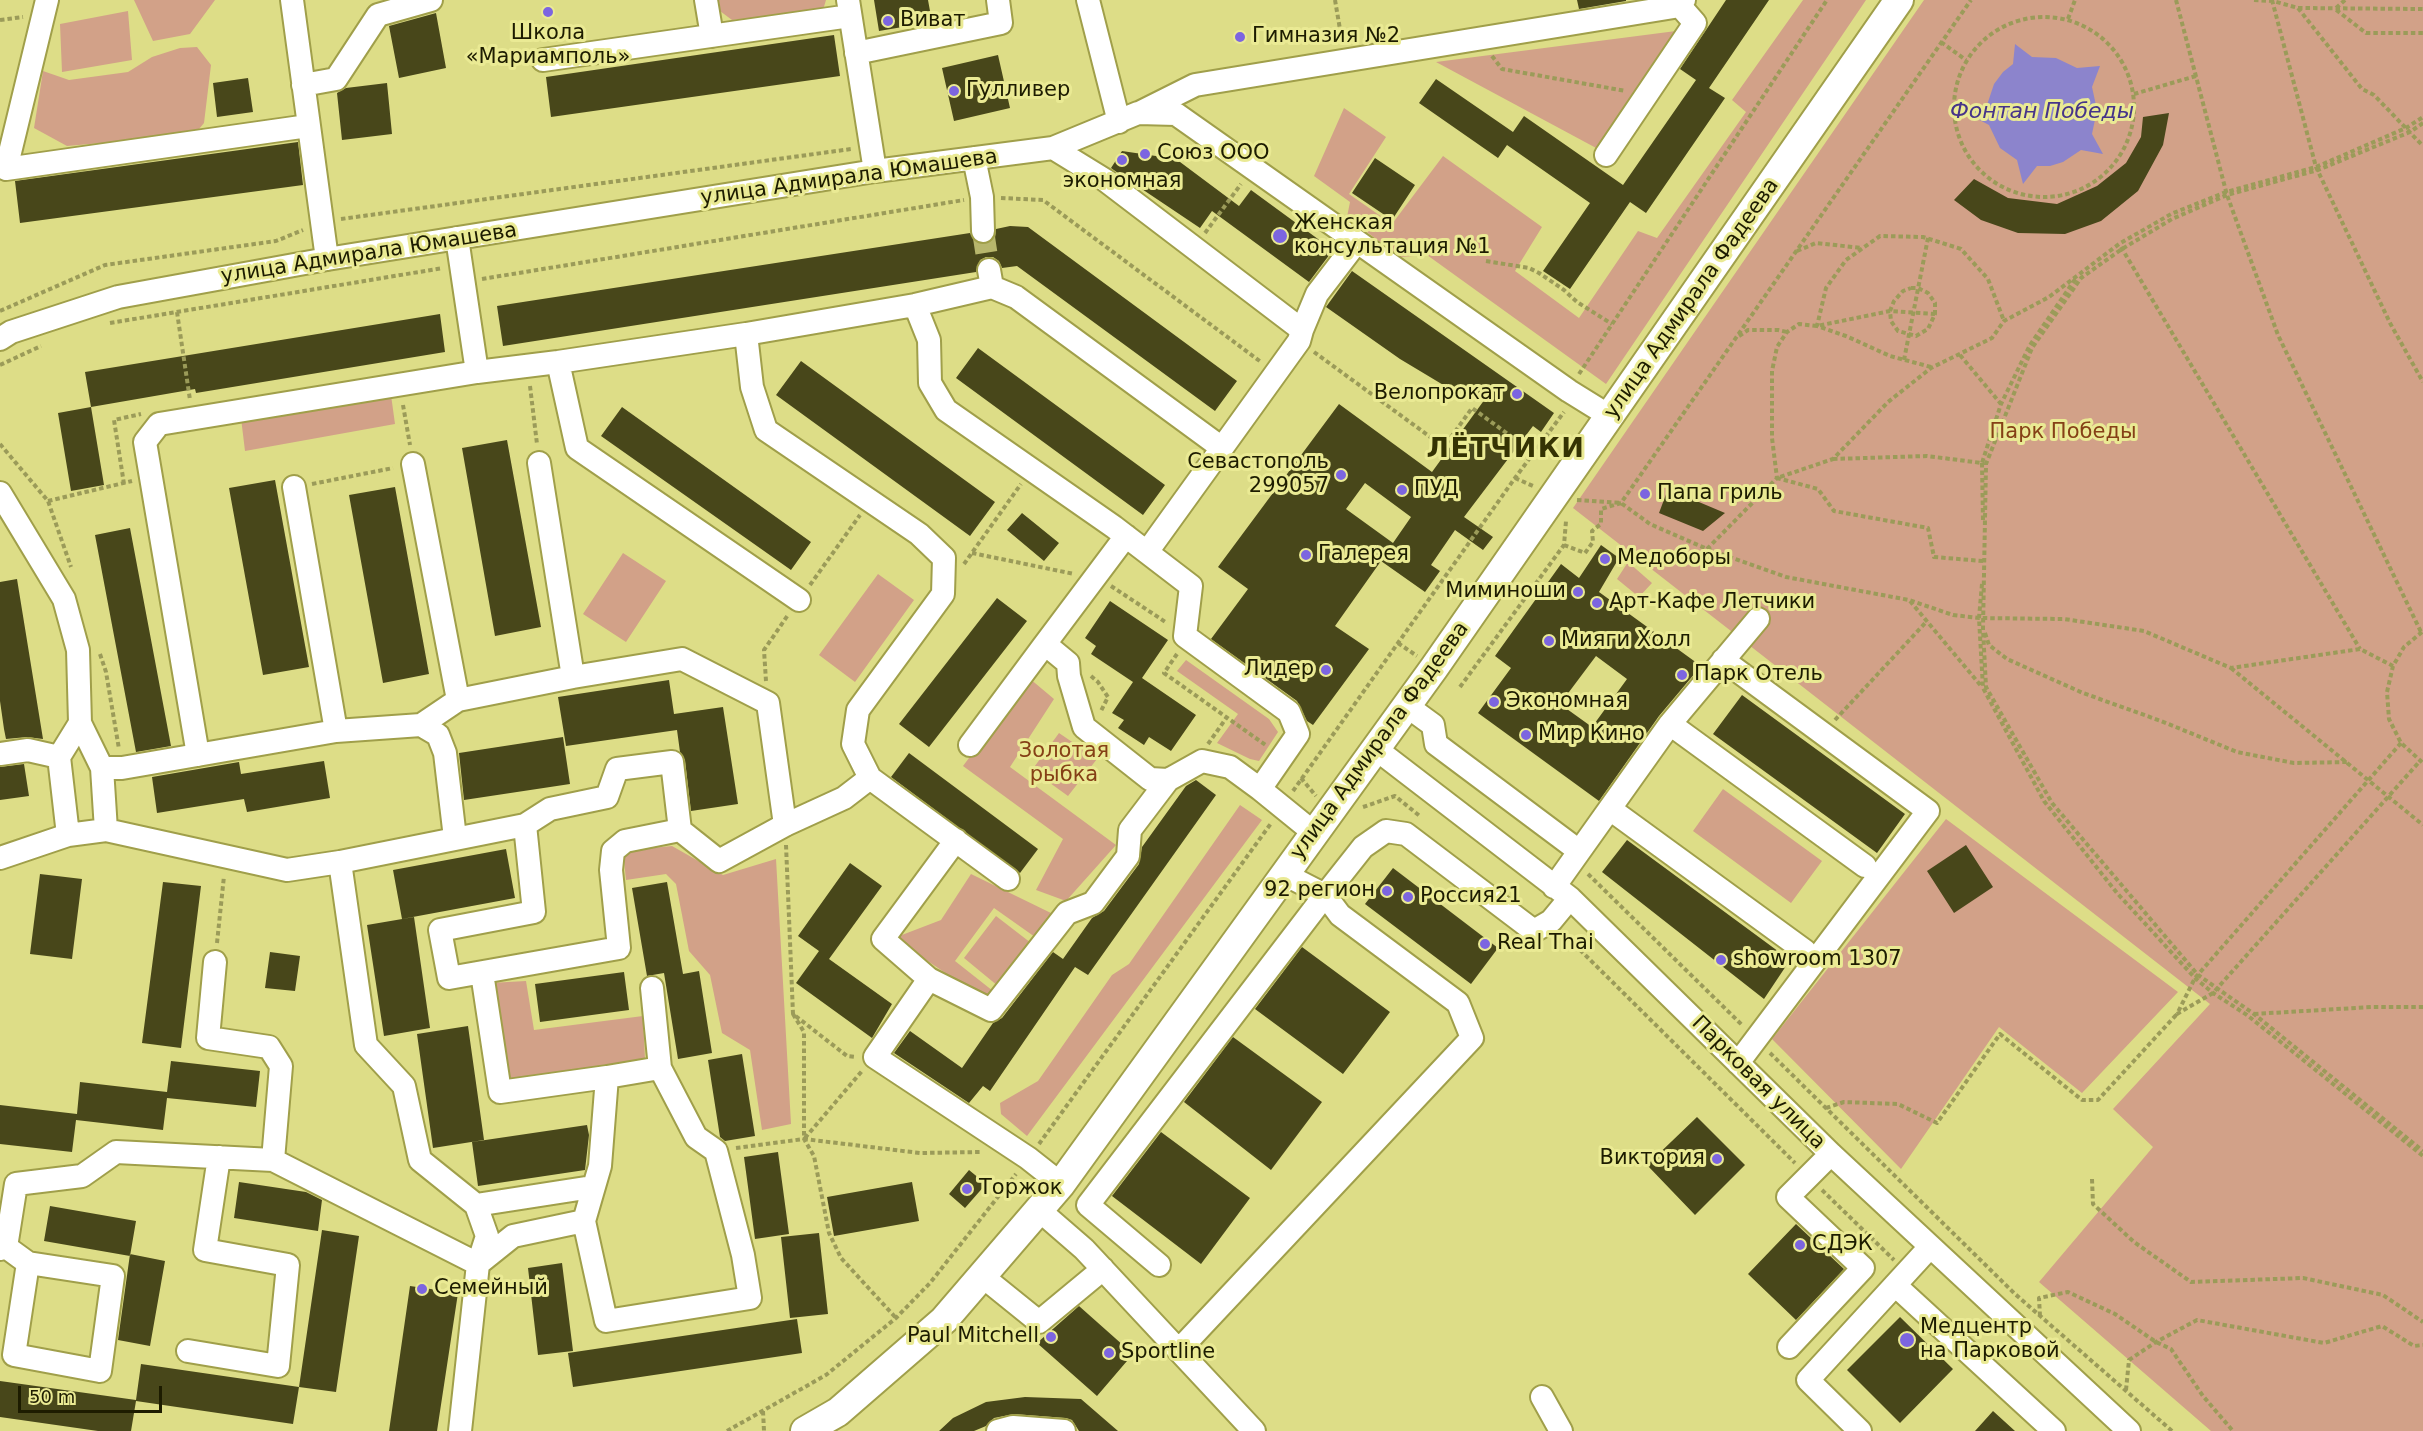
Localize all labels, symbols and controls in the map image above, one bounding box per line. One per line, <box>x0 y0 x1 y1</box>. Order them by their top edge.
marker: Школа «Мариамполь» <box>541 5 555 19</box>
place label: Виват <box>900 8 966 34</box>
marker: Виват <box>881 14 895 28</box>
place label: Школа «Мариамполь» <box>466 21 630 71</box>
place label: Гимназия №2 <box>1252 24 1400 50</box>
marker: Гимназия №2 <box>1233 30 1247 44</box>
place label: Гулливер <box>966 78 1070 104</box>
marker: Гулливер <box>947 84 961 98</box>
water label: Фонтан Победы <box>1950 99 2134 125</box>
place label: Союз ООО <box>1157 141 1270 167</box>
street label: улица Адмирала Юмашева <box>699 145 999 211</box>
marker: Союз ООО <box>1138 147 1152 161</box>
marker: экономная <box>1115 153 1129 167</box>
place label: экономная <box>1063 169 1181 195</box>
street label: улица Адмирала Фадеева <box>1599 174 1785 424</box>
place label: Женская консультация №1 <box>1294 211 1491 261</box>
street label: улица Адмирала Юмашева <box>219 218 519 290</box>
marker: Женская консультация №1 <box>1271 227 1289 245</box>
place label: Велопрокат <box>1374 381 1505 407</box>
marker: Велопрокат <box>1510 387 1524 401</box>
park label: Парк Победы <box>1990 420 2136 446</box>
district label: ЛЁТЧИКИ <box>1427 434 1585 466</box>
place label: Севастополь 299057 <box>1187 450 1329 500</box>
marker: Севастополь 299057 <box>1334 468 1348 482</box>
place label: ПУД <box>1414 477 1459 503</box>
place label: Папа гриль <box>1657 481 1783 507</box>
marker: ПУД <box>1395 483 1409 497</box>
marker: Папа гриль <box>1638 487 1652 501</box>
place label: Галерея <box>1318 542 1409 568</box>
place label: Медоборы <box>1617 546 1731 572</box>
marker: Галерея <box>1299 548 1313 562</box>
marker: Медоборы <box>1598 552 1612 566</box>
place label: Миминоши <box>1445 579 1566 605</box>
marker: Миминоши <box>1571 585 1585 599</box>
place label: Арт-Кафе Летчики <box>1609 590 1815 616</box>
marker: Арт-Кафе Летчики <box>1590 596 1604 610</box>
street label: улица Адмирала Фадеева <box>1285 617 1475 865</box>
place label: Мияги Холл <box>1561 628 1691 654</box>
marker: Мияги Холл <box>1542 634 1556 648</box>
place label: Лидер <box>1244 657 1314 683</box>
place label: Парк Отель <box>1694 662 1823 688</box>
marker: Лидер <box>1319 663 1333 677</box>
marker: Парк Отель <box>1675 668 1689 682</box>
place label: Экономная <box>1506 689 1628 715</box>
marker: Экономная <box>1487 695 1501 709</box>
place label: Мир Кино <box>1538 722 1645 748</box>
marker: Мир Кино <box>1519 728 1533 742</box>
park label: Золотая рыбка <box>1019 739 1109 789</box>
place label: 92 регион <box>1264 878 1375 904</box>
marker: 92 регион <box>1380 884 1394 898</box>
place label: Россия21 <box>1420 884 1522 910</box>
marker: Россия21 <box>1401 890 1415 904</box>
place label: Real Thai <box>1497 931 1594 957</box>
marker: Real Thai <box>1478 937 1492 951</box>
place label: showroom 1307 <box>1733 947 1902 973</box>
marker: showroom 1307 <box>1714 953 1728 967</box>
street label: Парковая улица <box>1686 1011 1830 1155</box>
place label: Виктория <box>1600 1146 1705 1172</box>
marker: Виктория <box>1710 1152 1724 1166</box>
place label: Торжок <box>979 1176 1062 1202</box>
marker: Торжок <box>960 1182 974 1196</box>
place label: СДЭК <box>1812 1232 1873 1258</box>
marker: СДЭК <box>1793 1238 1807 1252</box>
place label: Семейный <box>434 1276 548 1302</box>
marker: Семейный <box>415 1282 429 1296</box>
place label: Медцентр на Парковой <box>1920 1315 2060 1365</box>
place label: Paul Mitchell <box>907 1324 1039 1350</box>
marker: Paul Mitchell <box>1044 1330 1058 1344</box>
marker: Медцентр на Парковой <box>1898 1331 1916 1349</box>
place label: Sportline <box>1121 1340 1215 1366</box>
marker: Sportline <box>1102 1346 1116 1360</box>
scale bar <box>21 1374 165 1412</box>
text: 50 m <box>29 1386 75 1407</box>

